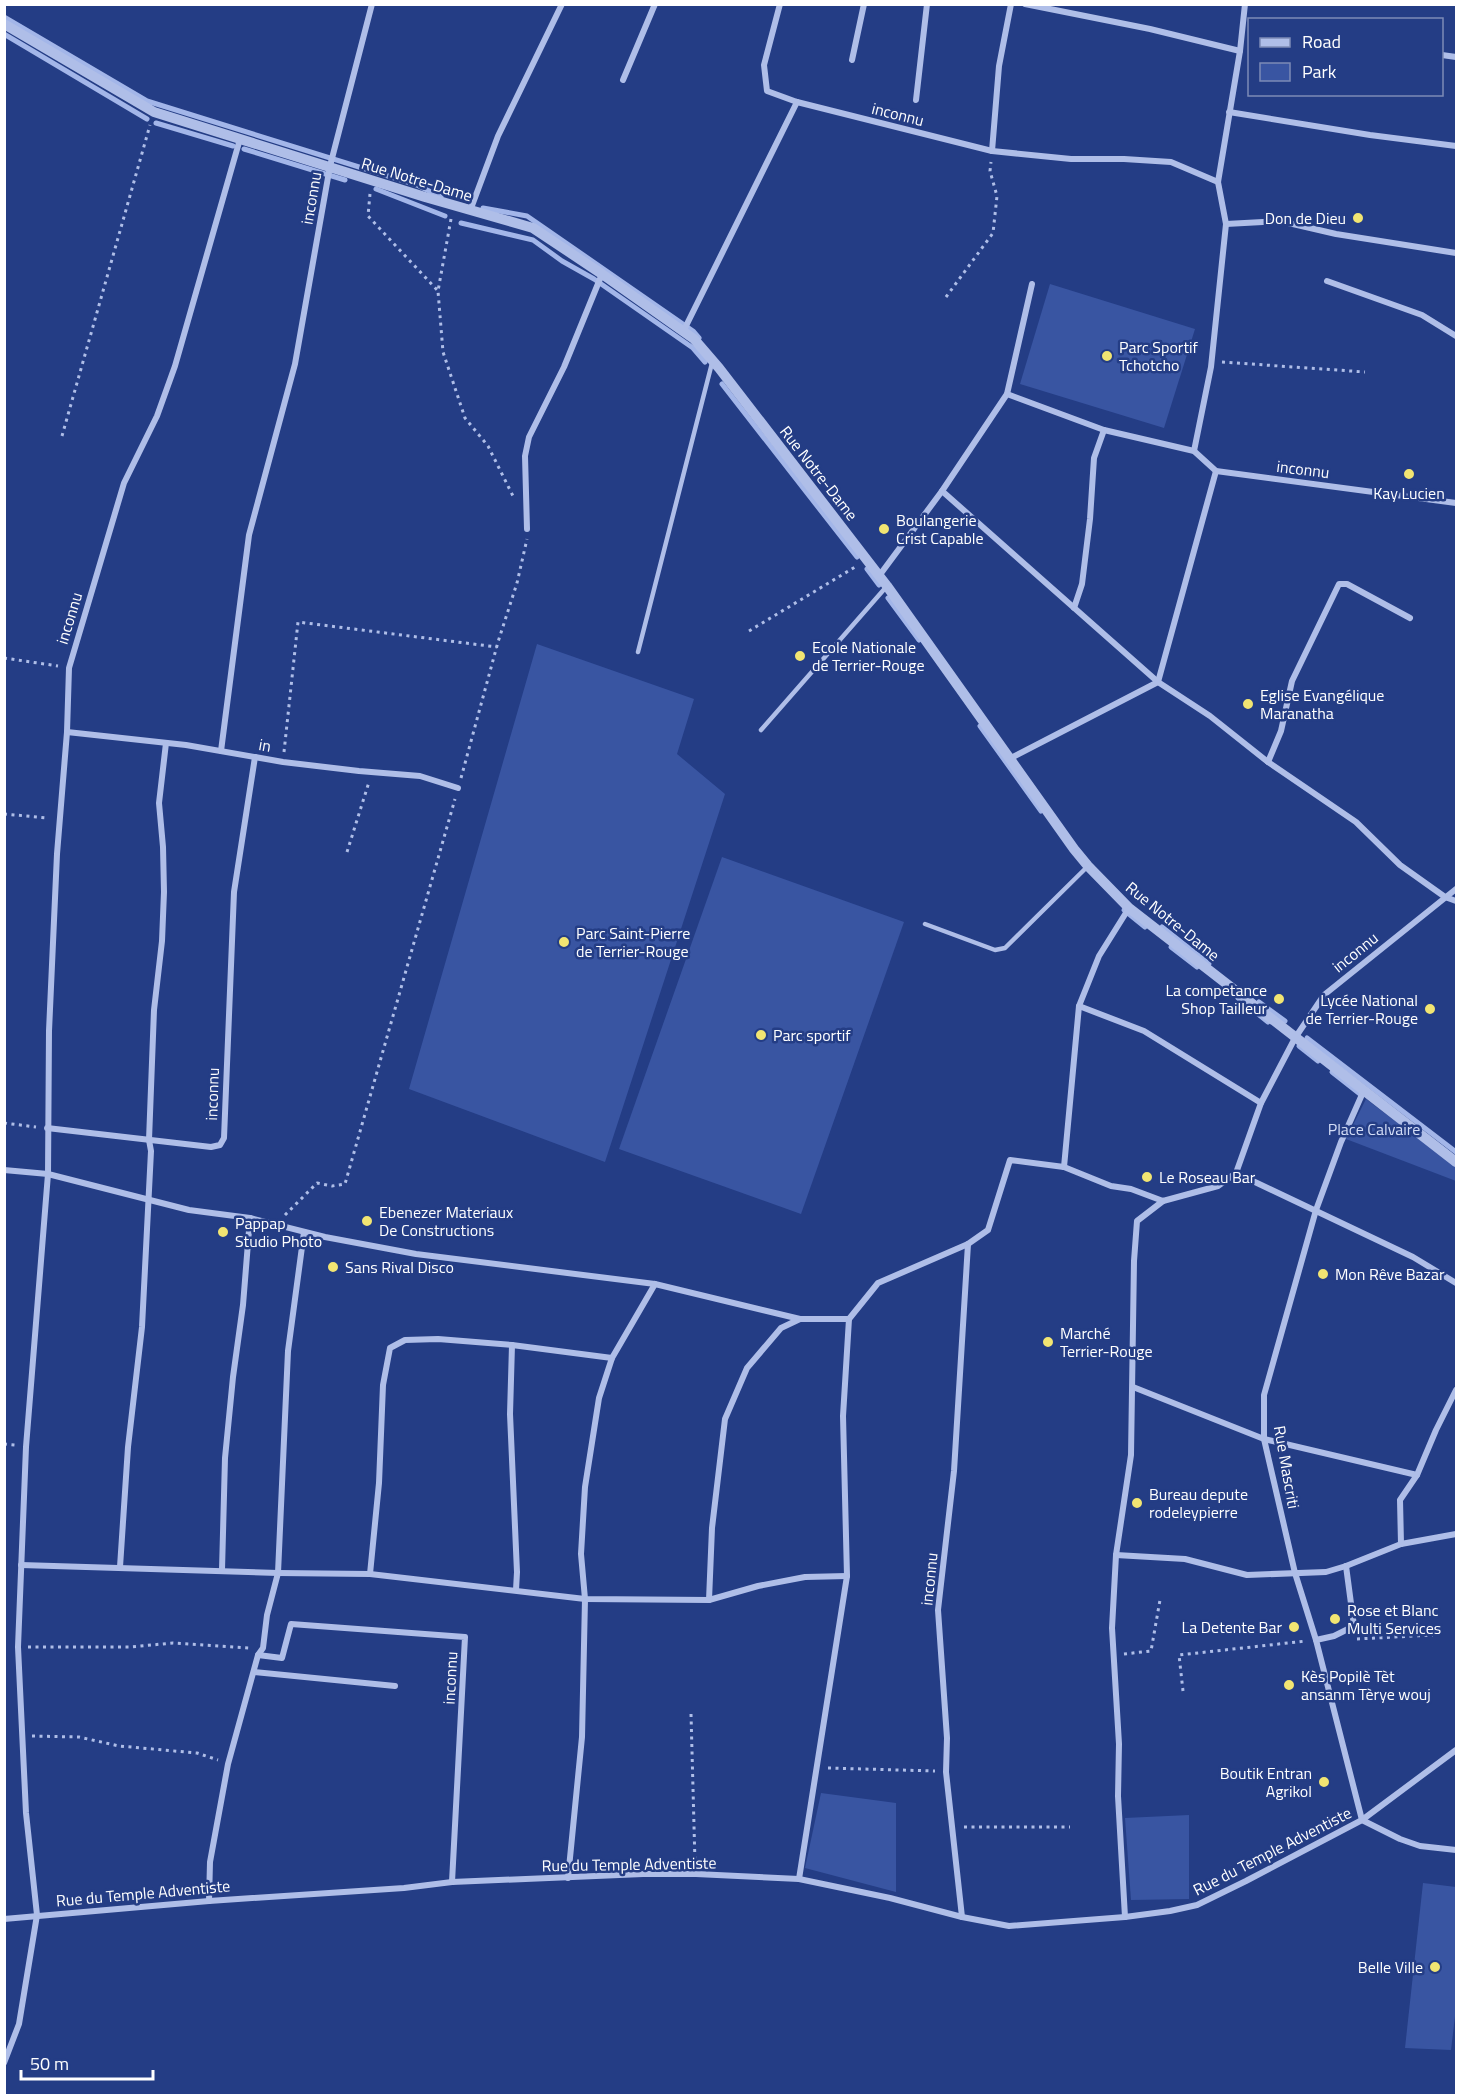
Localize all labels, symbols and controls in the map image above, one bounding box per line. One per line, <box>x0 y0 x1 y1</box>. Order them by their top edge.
legend <box>1248 18 1443 96</box>
text: Road <box>1302 28 1341 55</box>
text: Park <box>1302 58 1337 85</box>
street label: inconnu <box>869 96 927 132</box>
street label: Rue Notre-Dame <box>359 151 475 207</box>
street label: inconnu <box>295 170 327 226</box>
place label: Don de Dieu <box>1265 206 1346 230</box>
marker: Don de Dieu <box>1351 211 1365 225</box>
place label: Parc Sportif Tchotcho <box>1119 335 1199 377</box>
marker: Parc Sportif Tchotcho <box>1100 349 1114 363</box>
street label: Rue Notre-Dame <box>774 420 864 526</box>
street label: inconnu <box>1275 454 1331 484</box>
marker: Kay Lucien <box>1402 467 1416 481</box>
place label: Kay Lucien <box>1373 481 1445 505</box>
place label: Boulangerie Crist Capable <box>896 508 984 550</box>
marker: Boulangerie Crist Capable <box>877 522 891 536</box>
street label: inconnu <box>50 589 88 647</box>
place label: Ecole Nationale de Terrier-Rouge <box>812 635 925 677</box>
marker: Ecole Nationale de Terrier-Rouge <box>793 649 807 663</box>
place label: Eglise Evangélique Maranatha <box>1260 683 1384 725</box>
marker: Eglise Evangélique Maranatha <box>1241 697 1255 711</box>
street label: in <box>257 732 273 758</box>
street label: Rue Notre-Dame <box>1121 876 1225 966</box>
place label: Parc Saint-Pierre de Terrier-Rouge <box>576 921 690 963</box>
street label: inconnu <box>1327 926 1383 978</box>
marker: Parc Saint-Pierre de Terrier-Rouge <box>557 935 571 949</box>
place label: La competance Shop Tailleur <box>1165 978 1267 1020</box>
place label: Lycée National de Terrier-Rouge <box>1305 988 1418 1030</box>
marker: La competance Shop Tailleur <box>1272 992 1286 1006</box>
marker: Lycée National de Terrier-Rouge <box>1423 1002 1437 1016</box>
place label: Parc sportif <box>773 1023 851 1047</box>
marker: Parc sportif <box>754 1028 768 1042</box>
street label: inconnu <box>199 1067 225 1121</box>
park label: Place Calvaire <box>1328 1117 1420 1141</box>
place label: Le Roseau Bar <box>1159 1165 1256 1189</box>
marker: Le Roseau Bar <box>1140 1170 1154 1184</box>
place label: Ebenezer Materiaux De Constructions <box>379 1200 513 1242</box>
place label: Pappap Studio Photo <box>235 1211 322 1253</box>
marker: Ebenezer Materiaux De Constructions <box>360 1214 374 1228</box>
marker: Pappap Studio Photo <box>216 1225 230 1239</box>
place label: Sans Rival Disco <box>345 1255 454 1279</box>
marker: Sans Rival Disco <box>326 1260 340 1274</box>
place label: Mon Rêve Bazar <box>1335 1262 1445 1286</box>
marker: Mon Rêve Bazar <box>1316 1267 1330 1281</box>
place label: Marché Terrier-Rouge <box>1060 1321 1152 1363</box>
marker: Marché Terrier-Rouge <box>1041 1335 1055 1349</box>
street label: Rue Mascriti <box>1268 1424 1306 1510</box>
place label: Bureau depute rodeleypierre <box>1149 1482 1248 1524</box>
marker: Bureau depute rodeleypierre <box>1130 1496 1144 1510</box>
street label: inconnu <box>914 1551 944 1607</box>
place label: Rose et Blanc Multi Services <box>1347 1598 1441 1640</box>
marker: Rose et Blanc Multi Services <box>1328 1612 1342 1626</box>
place label: La Detente Bar <box>1182 1615 1282 1639</box>
marker: La Detente Bar <box>1287 1620 1301 1634</box>
street label: inconnu <box>437 1651 463 1705</box>
place label: Kès Popilè Tèt ansanm Tèrye wouj <box>1301 1664 1431 1706</box>
marker: Kès Popilè Tèt ansanm Tèrye wouj <box>1282 1678 1296 1692</box>
place label: Boutik Entran Agrikol <box>1220 1761 1312 1803</box>
marker: Boutik Entran Agrikol <box>1317 1775 1331 1789</box>
street label: Rue du Temple Adventiste <box>1189 1801 1355 1901</box>
street label: Rue du Temple Adventiste <box>541 1850 717 1878</box>
street label: Rue du Temple Adventiste <box>55 1873 231 1913</box>
place label: Belle Ville <box>1358 1955 1423 1979</box>
marker: Belle Ville <box>1428 1960 1442 1974</box>
scale bar <box>21 2043 153 2081</box>
text: 50 m <box>30 2050 69 2077</box>

